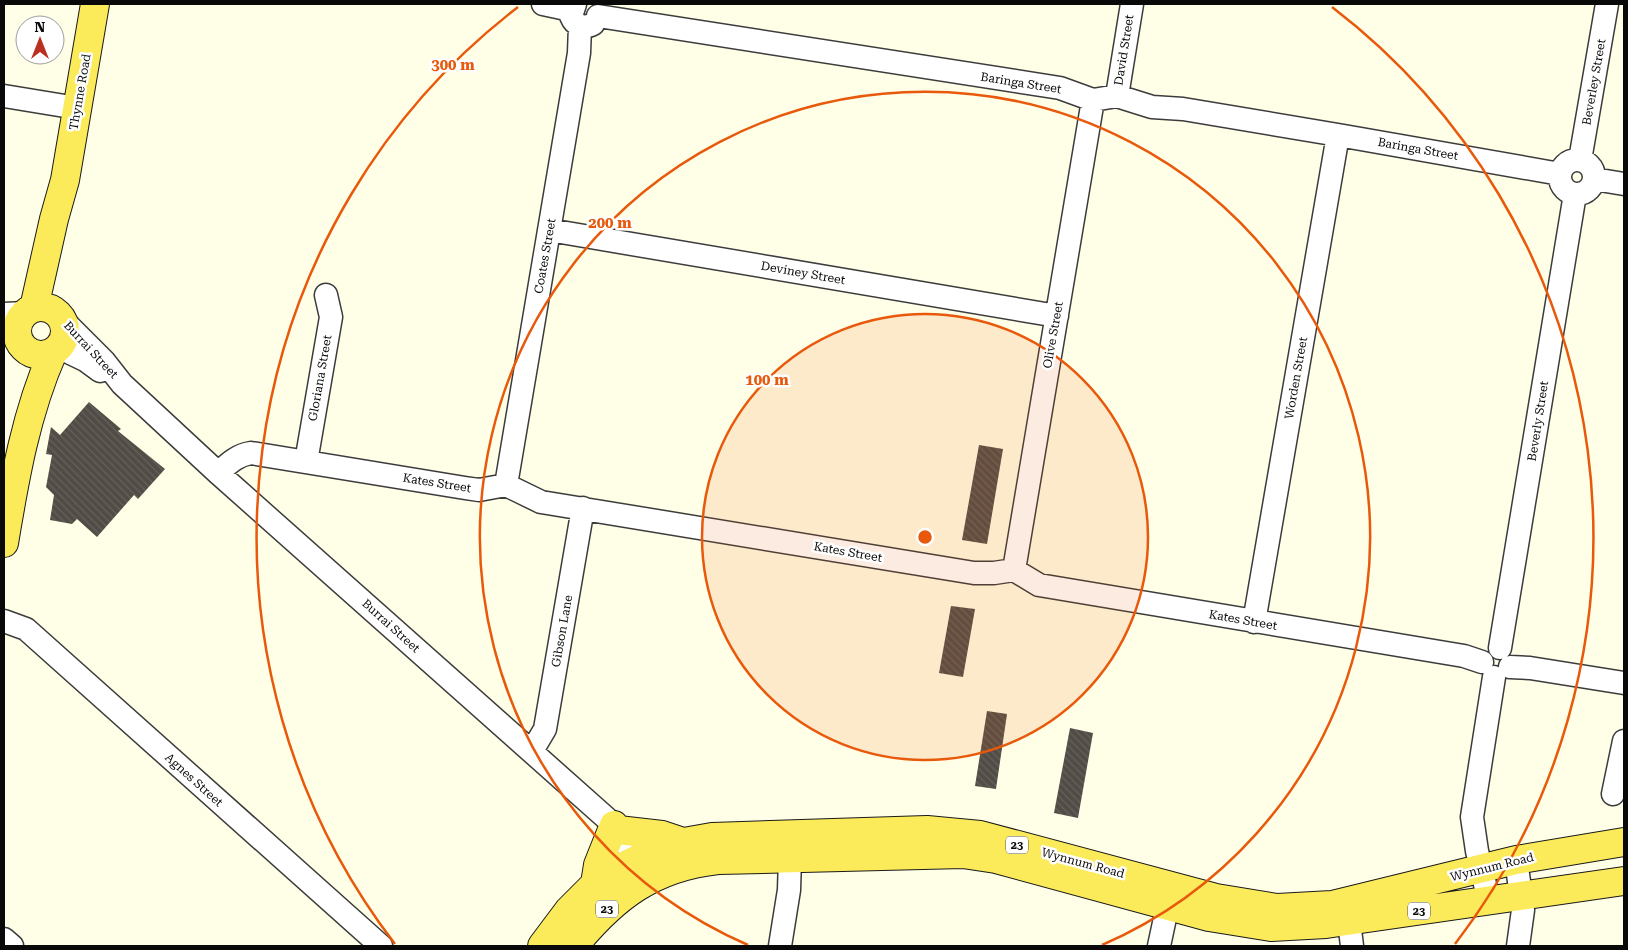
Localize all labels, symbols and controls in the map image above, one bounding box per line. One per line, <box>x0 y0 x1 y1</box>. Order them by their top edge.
street label: David Street <box>1112 13 1137 86</box>
north arrow <box>15 15 65 65</box>
text: N <box>35 19 46 35</box>
street label: Beverley Street <box>1580 37 1609 126</box>
street label: Thynne Road <box>66 52 94 131</box>
text: 300 m <box>431 56 475 74</box>
street label: Baringa Street <box>980 70 1063 96</box>
street label: Baringa Street <box>1377 135 1460 163</box>
text: 200 m <box>588 214 632 232</box>
street label: Coates Street <box>531 217 559 295</box>
street label: Deviney Street <box>760 259 847 287</box>
street label: Olive Street <box>1040 300 1066 370</box>
street label: Burrai Street <box>61 319 121 382</box>
street label: Gloriana Street <box>306 333 335 422</box>
street label: Worden Street <box>1282 335 1310 420</box>
text: 100 m <box>745 371 789 389</box>
street label: Beverly Street <box>1525 379 1551 462</box>
street label: Kates Street <box>402 471 473 495</box>
centre of rings <box>916 528 934 546</box>
street label: Kates Street <box>813 539 884 565</box>
street label: Gibson Lane <box>549 593 575 668</box>
street label: Burrai Street <box>359 596 423 656</box>
street label: Kates Street <box>1208 607 1279 633</box>
street label: Agnes Street <box>162 750 226 810</box>
road number: 23 <box>1006 836 1028 854</box>
street label: Wynnum Road <box>1040 845 1126 881</box>
street label: Wynnum Road <box>1449 850 1535 884</box>
road number: 23 <box>596 901 618 918</box>
road number: 23 <box>1408 902 1430 919</box>

